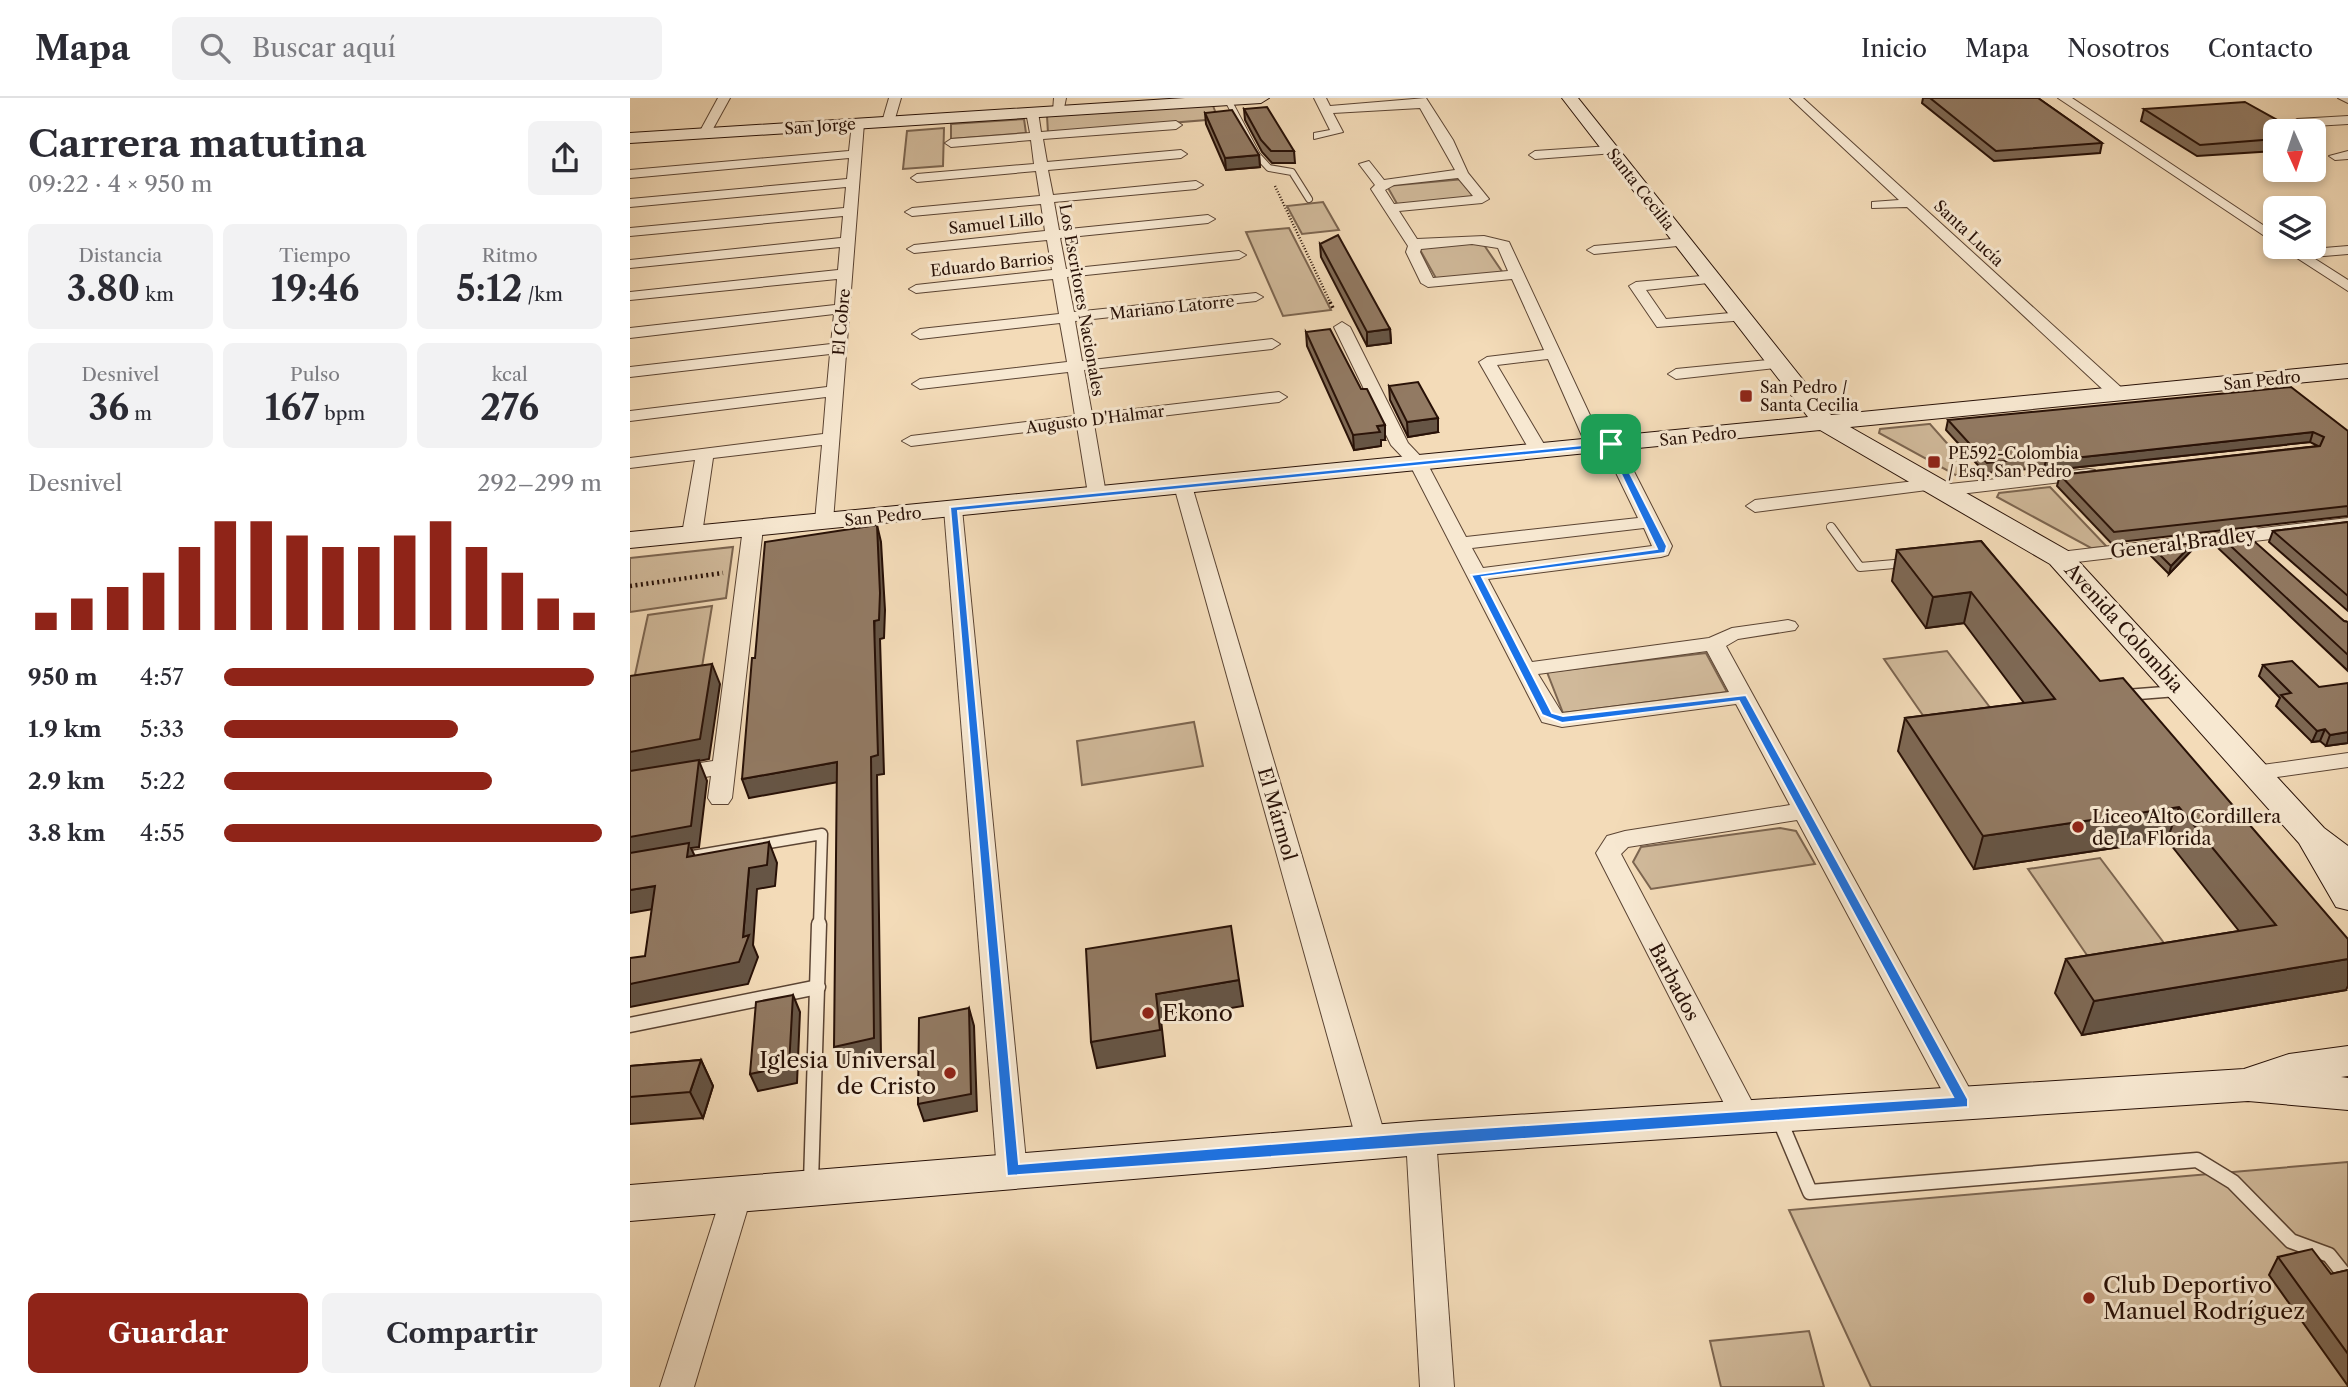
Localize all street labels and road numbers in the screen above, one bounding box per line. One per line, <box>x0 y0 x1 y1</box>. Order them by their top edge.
street label: San Jorge <box>784 114 856 138</box>
street label: Santa Cecilia <box>1603 144 1680 235</box>
street label: Santa Lucía <box>1930 196 2008 271</box>
street label: Los Escritores Nacionales <box>1055 202 1109 398</box>
street label: Samuel Lillo <box>948 208 1045 238</box>
street label: Eduardo Barrios <box>929 248 1055 280</box>
street label: El Cobre <box>828 288 854 356</box>
street label: Mariano Latorre <box>1109 291 1235 323</box>
street label: San Pedro <box>2222 366 2302 394</box>
street label: Augusto D'Halmar <box>1023 401 1166 438</box>
street label: San Pedro <box>1658 422 1738 450</box>
street label: San Pedro <box>843 502 923 530</box>
street label: General Bradley <box>2109 523 2257 563</box>
street label: Avenida Colombia <box>2059 558 2188 697</box>
street label: El Mármol <box>1253 765 1301 864</box>
street label: Barbados <box>1644 939 1704 1025</box>

